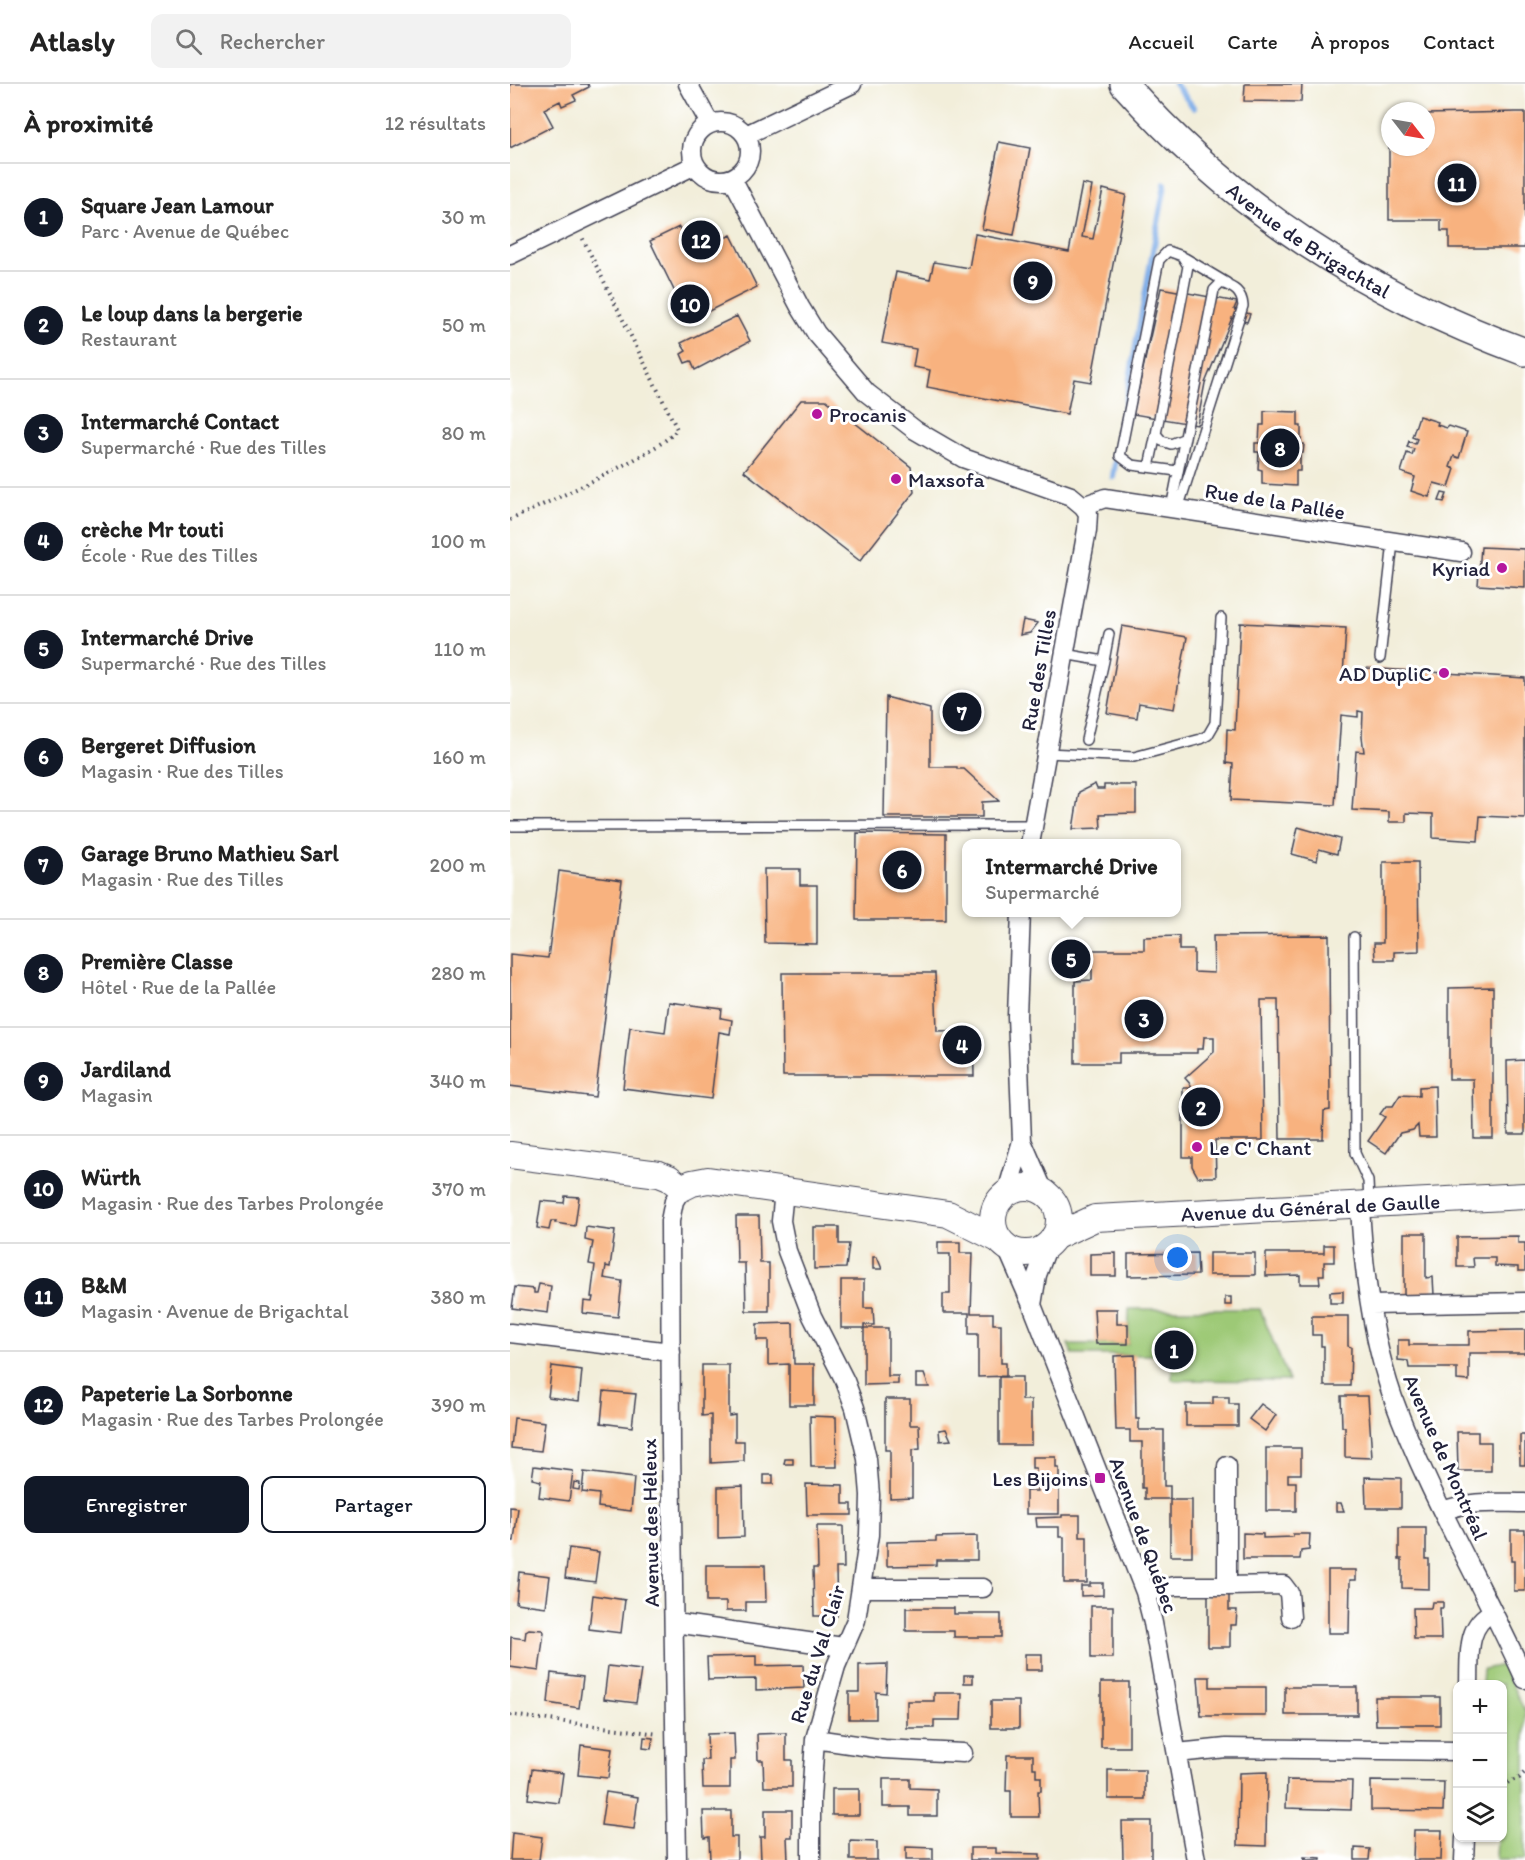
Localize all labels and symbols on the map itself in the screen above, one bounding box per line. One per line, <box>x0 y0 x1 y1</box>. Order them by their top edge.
north arrow <box>1381 102 1435 156</box>
pin: 11 <box>1438 160 1476 206</box>
street label: Avenue de Brigachtal <box>1222 177 1395 303</box>
pin: 12 <box>682 218 720 262</box>
pin: 9 <box>1014 258 1052 304</box>
pin: 10 <box>670 282 710 326</box>
place label: Procanis <box>829 402 907 427</box>
marker: Procanis <box>810 407 824 421</box>
pin: 8 <box>1260 426 1300 470</box>
place label: Maxsofa <box>908 467 985 492</box>
marker: Maxsofa <box>889 472 903 486</box>
street label: Rue de la Pallée <box>1203 478 1347 524</box>
place label: Kyriad <box>1432 556 1491 581</box>
marker: Kyriad <box>1495 561 1509 575</box>
street label: Rue des Tilles <box>1015 607 1061 733</box>
place label: AD DupliC <box>1339 661 1432 686</box>
marker: AD DupliC <box>1437 666 1451 680</box>
pin: 7 <box>942 690 982 734</box>
pin: 6 <box>882 848 922 892</box>
pin: 5 <box>1052 936 1090 982</box>
pin: 3 <box>1124 996 1164 1042</box>
pin: 4 <box>942 1022 982 1068</box>
pin: 2 <box>1182 1084 1220 1130</box>
place label: Le C' Chant <box>1209 1135 1311 1160</box>
marker: Le C' Chant <box>1190 1140 1204 1154</box>
street label: Avenue du Général de Gaulle <box>1180 1188 1441 1226</box>
your location <box>1163 1243 1192 1272</box>
pin: 1 <box>1154 1328 1194 1372</box>
street label: Avenue de Montréal <box>1398 1370 1494 1544</box>
street label: Avenue des Héleux <box>636 1438 664 1607</box>
street label: Avenue de Québec <box>1104 1454 1184 1616</box>
place label: Les Bijoins <box>992 1466 1088 1491</box>
marker: Les Bijoins <box>1093 1471 1107 1485</box>
street label: Rue du Val Clair <box>784 1581 850 1726</box>

